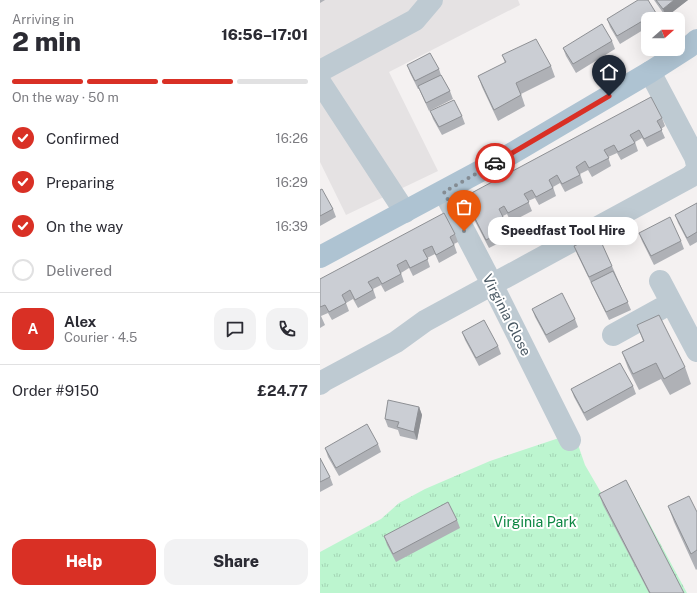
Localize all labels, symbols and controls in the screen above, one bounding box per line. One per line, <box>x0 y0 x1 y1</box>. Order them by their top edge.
text: Arriving in <box>12 12 74 27</box>
north arrow <box>641 12 685 56</box>
map controls <box>641 12 685 56</box>
text: 2 min <box>12 26 81 57</box>
text: 16:56–17:01 <box>221 26 308 43</box>
pin <box>592 55 626 96</box>
icon: home <box>598 61 620 83</box>
text: On the way · 50 m <box>12 90 119 105</box>
icon: check <box>12 127 34 149</box>
text: Confirmed <box>46 130 119 147</box>
text: 16:26 <box>276 131 308 146</box>
courier <box>475 143 515 183</box>
icon: car <box>484 152 506 174</box>
icon: check <box>12 171 34 193</box>
text: Preparing <box>46 174 115 191</box>
text: 16:29 <box>276 175 308 190</box>
pin <box>447 190 481 231</box>
icon: bag <box>453 196 475 218</box>
icon: check <box>12 215 34 237</box>
callout: Speedfast Tool Hire <box>488 217 638 245</box>
text: On the way <box>46 218 123 235</box>
text: 16:39 <box>275 219 308 234</box>
text: Speedfast Tool Hire <box>501 223 625 238</box>
text: Delivered <box>46 262 112 279</box>
street label: Virginia Close <box>480 271 534 359</box>
button: chat <box>214 308 256 350</box>
button: phone <box>266 308 308 350</box>
text: Alex <box>64 313 96 330</box>
text: A <box>28 320 38 337</box>
text: Courier · 4.5 <box>64 330 137 345</box>
text: Order #9150 <box>12 382 99 399</box>
text: £24.77 <box>257 382 308 399</box>
park label: Virginia Park <box>493 514 577 530</box>
button: Help <box>12 539 156 585</box>
button: Share <box>164 539 308 585</box>

